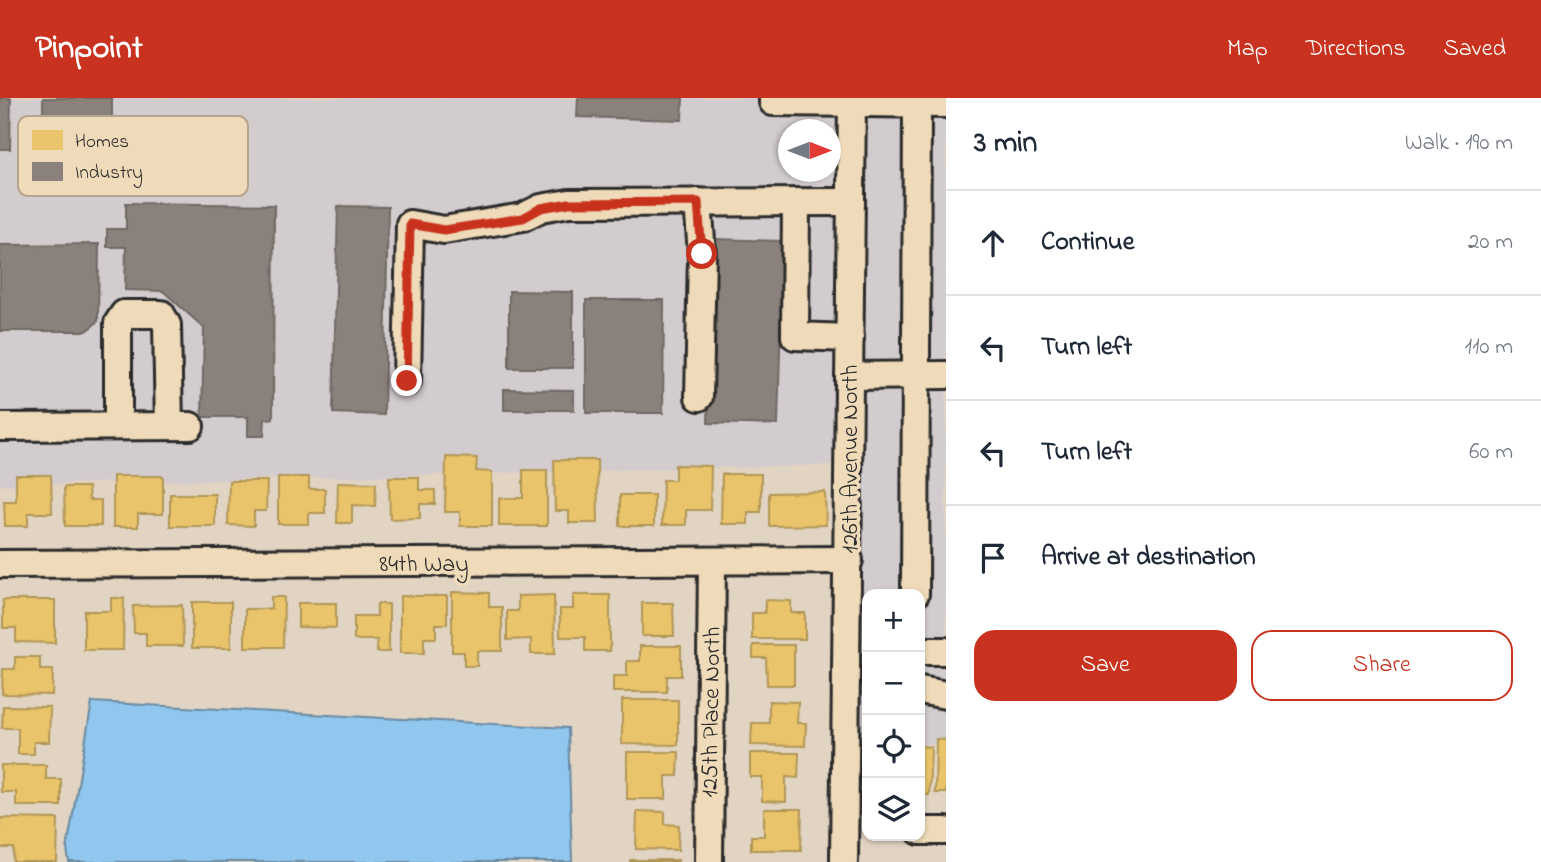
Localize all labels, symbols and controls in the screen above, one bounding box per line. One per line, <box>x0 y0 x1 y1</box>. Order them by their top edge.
text: Pinpoint <box>35 25 143 73</box>
text: Map <box>1227 32 1268 67</box>
text: Directions <box>1306 32 1405 67</box>
text: Saved <box>1443 32 1506 67</box>
legend <box>18 116 248 196</box>
north arrow <box>778 119 841 182</box>
text: 3 min <box>974 122 1037 166</box>
text: Walk · 190 m <box>1405 127 1513 160</box>
text: Homes <box>75 129 129 156</box>
text: Industry <box>75 160 143 188</box>
icon: ahead <box>974 224 1012 262</box>
text: Continue <box>1041 224 1134 262</box>
text: 20 m <box>1468 226 1513 259</box>
route start <box>686 238 717 269</box>
icon: left <box>974 329 1012 367</box>
text: Turn left <box>1041 329 1132 367</box>
text: 110 m <box>1465 331 1513 364</box>
route end <box>391 365 422 396</box>
street label: 126th Avenue North <box>834 365 869 553</box>
icon: left <box>974 434 1012 472</box>
text: Turn left <box>1041 434 1132 472</box>
text: 60 m <box>1469 436 1513 469</box>
icon: arrive <box>974 539 1012 577</box>
text: Arrive at destination <box>1041 539 1256 577</box>
street label: 84th Way <box>379 548 469 584</box>
map controls <box>862 589 925 841</box>
button: + <box>862 589 925 652</box>
street label: 125th Place North <box>694 626 731 798</box>
button: Save <box>974 630 1237 701</box>
button: Share <box>1251 630 1513 701</box>
button: − <box>862 652 925 715</box>
button: locate <box>862 715 925 778</box>
button: layers <box>862 778 925 841</box>

